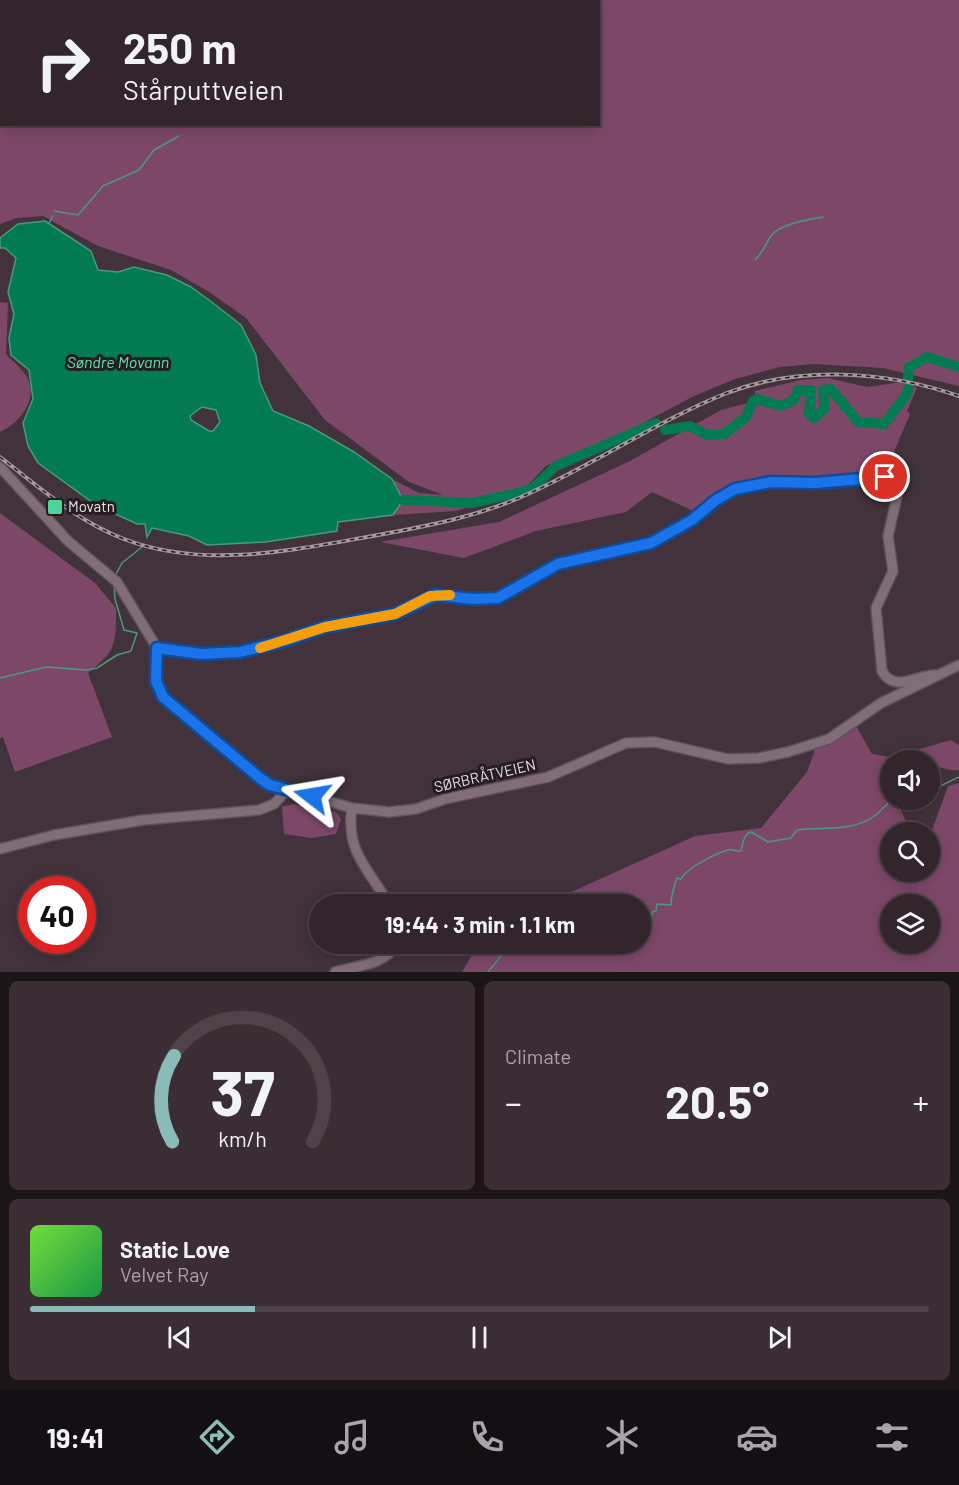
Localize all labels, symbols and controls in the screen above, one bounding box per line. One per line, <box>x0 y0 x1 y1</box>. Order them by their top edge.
text: 250 m <box>123 22 237 72</box>
icon: right <box>24 24 102 102</box>
text: Stårputtveien <box>123 73 284 105</box>
water label: Søndre Movann <box>67 352 169 371</box>
pin <box>859 451 910 502</box>
icon: arrive <box>868 460 901 493</box>
place label: Movatn <box>68 497 115 515</box>
marker: Movatn <box>46 498 64 516</box>
map controls <box>880 750 940 954</box>
button: sound <box>880 750 940 810</box>
street label: SØRBRÅTVEIEN <box>432 754 537 795</box>
position arrow <box>280 764 344 828</box>
button: search <box>880 822 940 882</box>
speed limit sign: 40 <box>18 876 96 954</box>
button: layers <box>880 894 940 954</box>
text: 19:44 · 3 min · 1.1 km <box>385 911 575 937</box>
text: Climate <box>505 1044 571 1068</box>
text: 37 <box>210 1054 274 1128</box>
text: 20.5° <box>665 1074 769 1128</box>
text: − <box>505 1082 522 1122</box>
text: + <box>913 1082 929 1122</box>
text: km/h <box>218 1127 266 1152</box>
text: Static Love <box>120 1236 230 1262</box>
text: Velvet Ray <box>120 1262 209 1286</box>
icon: previous <box>163 1321 196 1354</box>
icon: pause <box>463 1321 496 1354</box>
icon: next <box>763 1321 796 1354</box>
icon: directions <box>196 1416 238 1458</box>
icon: music <box>331 1416 373 1458</box>
icon: phone <box>466 1416 508 1458</box>
icon: climate <box>601 1416 643 1458</box>
icon: car <box>736 1416 778 1458</box>
icon: filters <box>871 1416 913 1458</box>
text: 19:41 <box>46 1421 103 1453</box>

